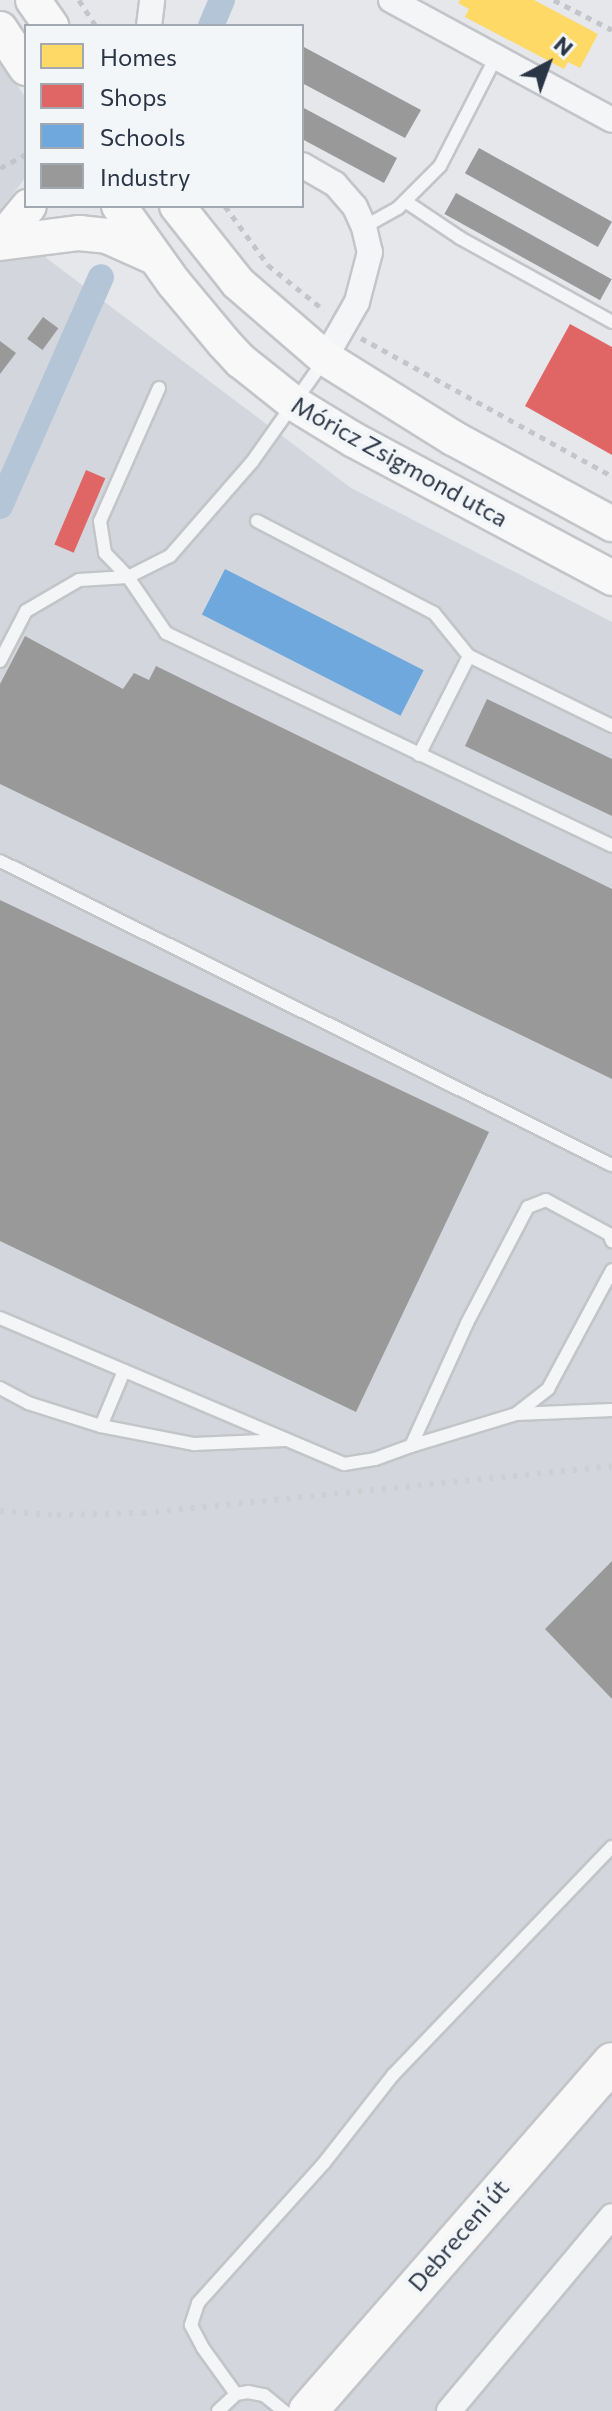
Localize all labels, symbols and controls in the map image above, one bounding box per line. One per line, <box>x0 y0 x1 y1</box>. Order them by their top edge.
legend <box>24 24 304 208</box>
north arrow <box>508 24 588 104</box>
text: N <box>549 30 579 61</box>
text: Homes <box>100 42 177 71</box>
text: Shops <box>100 82 167 111</box>
text: Schools <box>100 122 185 151</box>
text: Industry <box>100 162 190 191</box>
street label: Móricz Zsigmond utca <box>287 390 513 532</box>
street label: Debreceni út <box>402 2173 514 2297</box>

